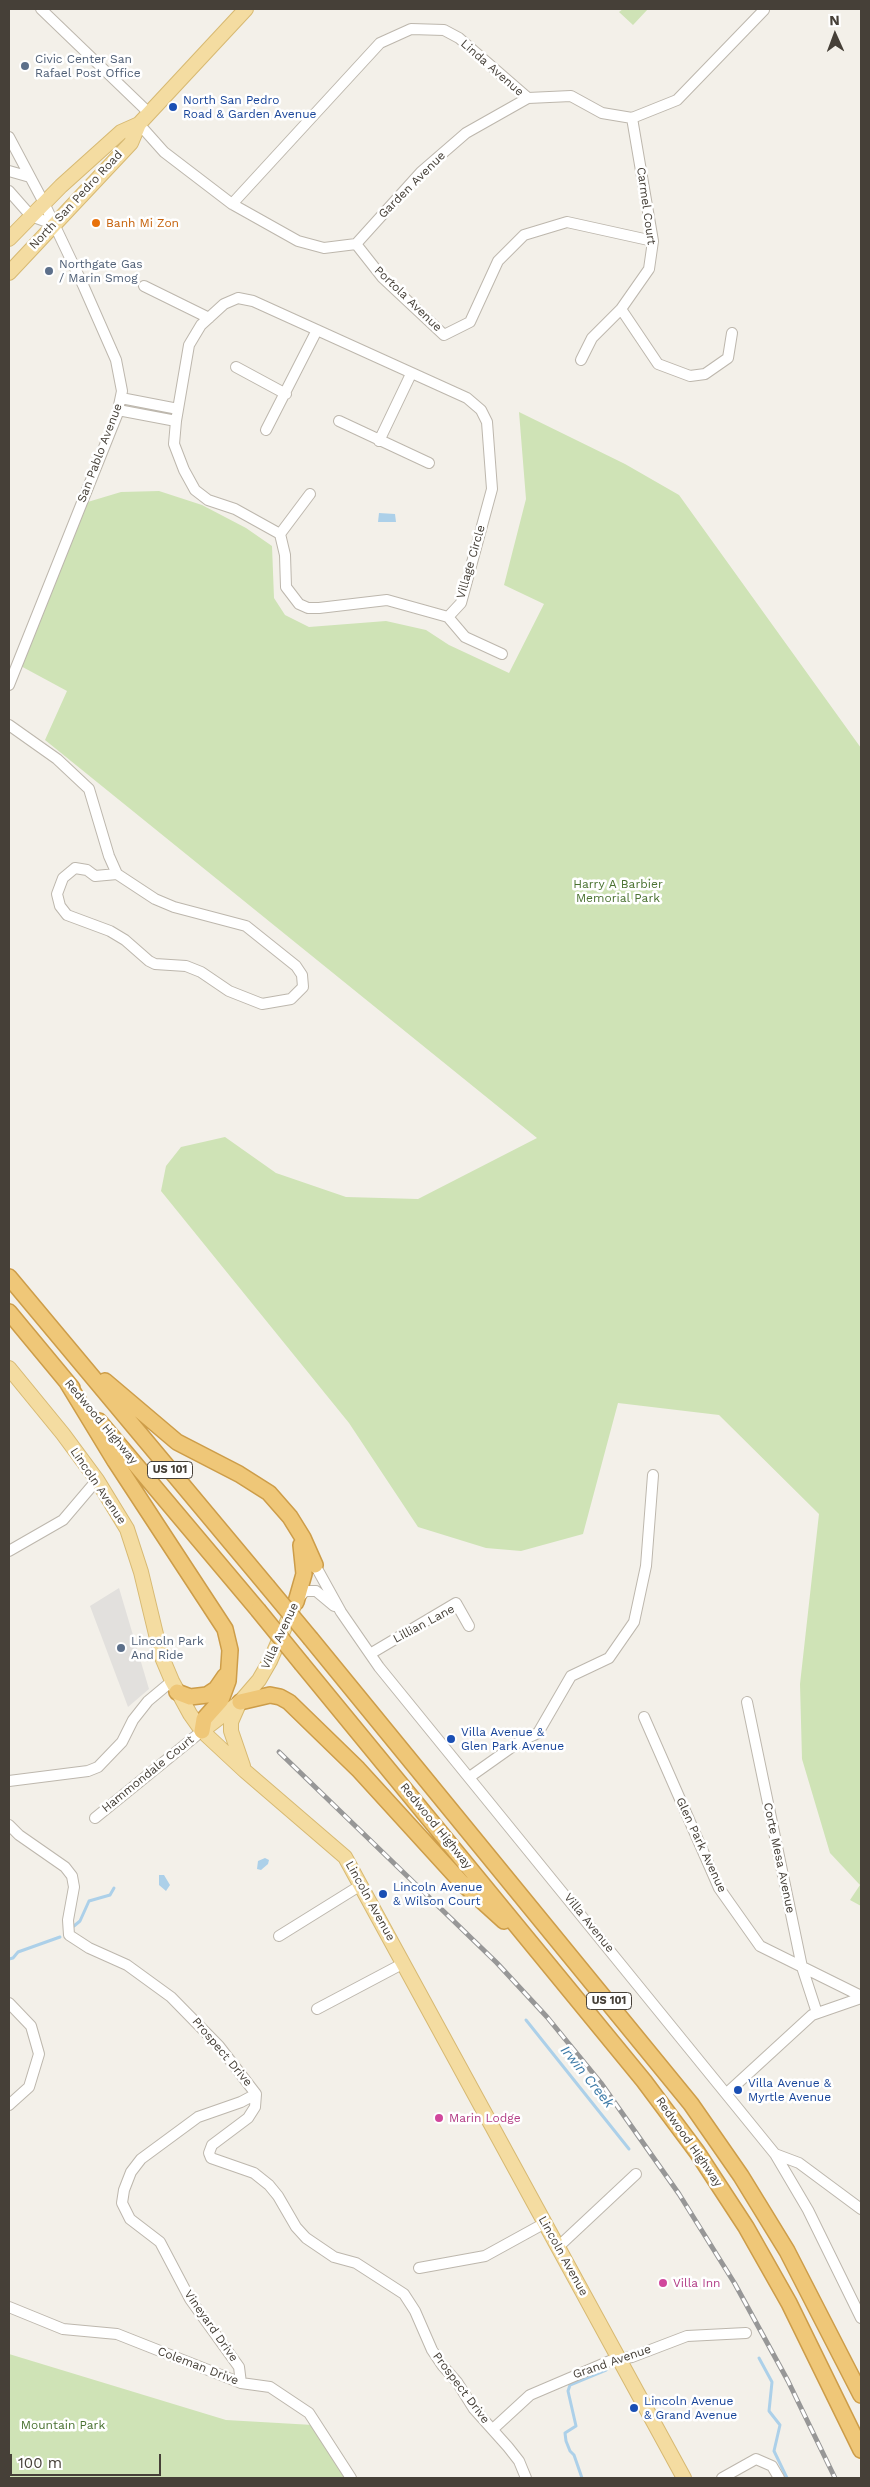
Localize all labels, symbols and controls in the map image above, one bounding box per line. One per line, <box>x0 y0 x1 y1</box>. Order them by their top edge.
north arrow <box>810 10 860 60</box>
text: N <box>829 12 840 28</box>
street label: Linda Avenue <box>458 37 526 99</box>
place label: Civic Center San Rafael Post Office <box>35 52 141 80</box>
marker: Civic Center San Rafael Post Office <box>19 60 31 72</box>
place label: North San Pedro Road & Garden Avenue <box>183 93 317 121</box>
marker: North San Pedro Road & Garden Avenue <box>167 101 179 113</box>
street label: North San Pedro Road <box>26 148 126 252</box>
street label: Garden Avenue <box>376 149 448 221</box>
street label: Carmel Court <box>633 166 659 246</box>
place label: Banh Mi Zon <box>106 216 179 230</box>
marker: Banh Mi Zon <box>90 217 102 229</box>
place label: Northgate Gas / Marin Smog <box>59 257 143 285</box>
street label: Portola Avenue <box>371 263 445 335</box>
marker: Northgate Gas / Marin Smog <box>43 265 55 277</box>
street label: San Pablo Avenue <box>74 401 126 505</box>
street label: Village Circle <box>454 524 488 600</box>
park label: Harry A Barbier Memorial Park <box>573 877 663 905</box>
street label: Redwood Highway <box>61 1377 141 1467</box>
street label: Lincoln Avenue <box>67 1445 129 1527</box>
road number: US 101 <box>148 1462 192 1478</box>
street label: Villa Avenue <box>258 1600 302 1672</box>
street label: Lillian Lane <box>391 1602 457 1646</box>
place label: Lincoln Park And Ride <box>131 1634 204 1662</box>
marker: Lincoln Park And Ride <box>115 1642 127 1654</box>
place label: Villa Avenue & Glen Park Avenue <box>461 1725 564 1753</box>
street label: Hammondale Court <box>99 1732 197 1816</box>
marker: Villa Avenue & Glen Park Avenue <box>445 1733 457 1745</box>
street label: Redwood Highway <box>397 1780 475 1872</box>
street label: Glen Park Avenue <box>673 1795 729 1895</box>
street label: Corte Mesa Avenue <box>760 1801 798 1915</box>
street label: Lincoln Avenue <box>342 1858 398 1944</box>
place label: Lincoln Avenue & Wilson Court <box>393 1880 482 1908</box>
marker: Lincoln Avenue & Wilson Court <box>377 1888 389 1900</box>
street label: Villa Avenue <box>561 1891 617 1955</box>
road number: US 101 <box>586 1992 632 2010</box>
street label: Prospect Drive <box>189 2015 255 2089</box>
water label: Irwin Creek <box>557 2042 617 2112</box>
place label: Villa Avenue & Myrtle Avenue <box>748 2076 831 2104</box>
marker: Villa Avenue & Myrtle Avenue <box>732 2084 744 2096</box>
street label: Redwood Highway <box>653 2094 725 2190</box>
place label: Marin Lodge <box>449 2111 521 2125</box>
marker: Marin Lodge <box>433 2112 445 2124</box>
street label: Lincoln Avenue <box>535 2213 591 2299</box>
place label: Villa Inn <box>673 2276 721 2290</box>
marker: Villa Inn <box>657 2277 669 2289</box>
street label: Vineyard Drive <box>181 2287 241 2365</box>
street label: Grand Avenue <box>571 2342 653 2382</box>
street label: Coleman Drive <box>155 2344 241 2388</box>
street label: Prospect Drive <box>429 2349 493 2427</box>
place label: Lincoln Avenue & Grand Avenue <box>644 2394 737 2422</box>
marker: Lincoln Avenue & Grand Avenue <box>628 2402 640 2414</box>
park label: Mountain Park <box>21 2418 105 2432</box>
scale bar <box>12 2444 164 2476</box>
text: 100 m <box>18 2454 62 2472</box>

